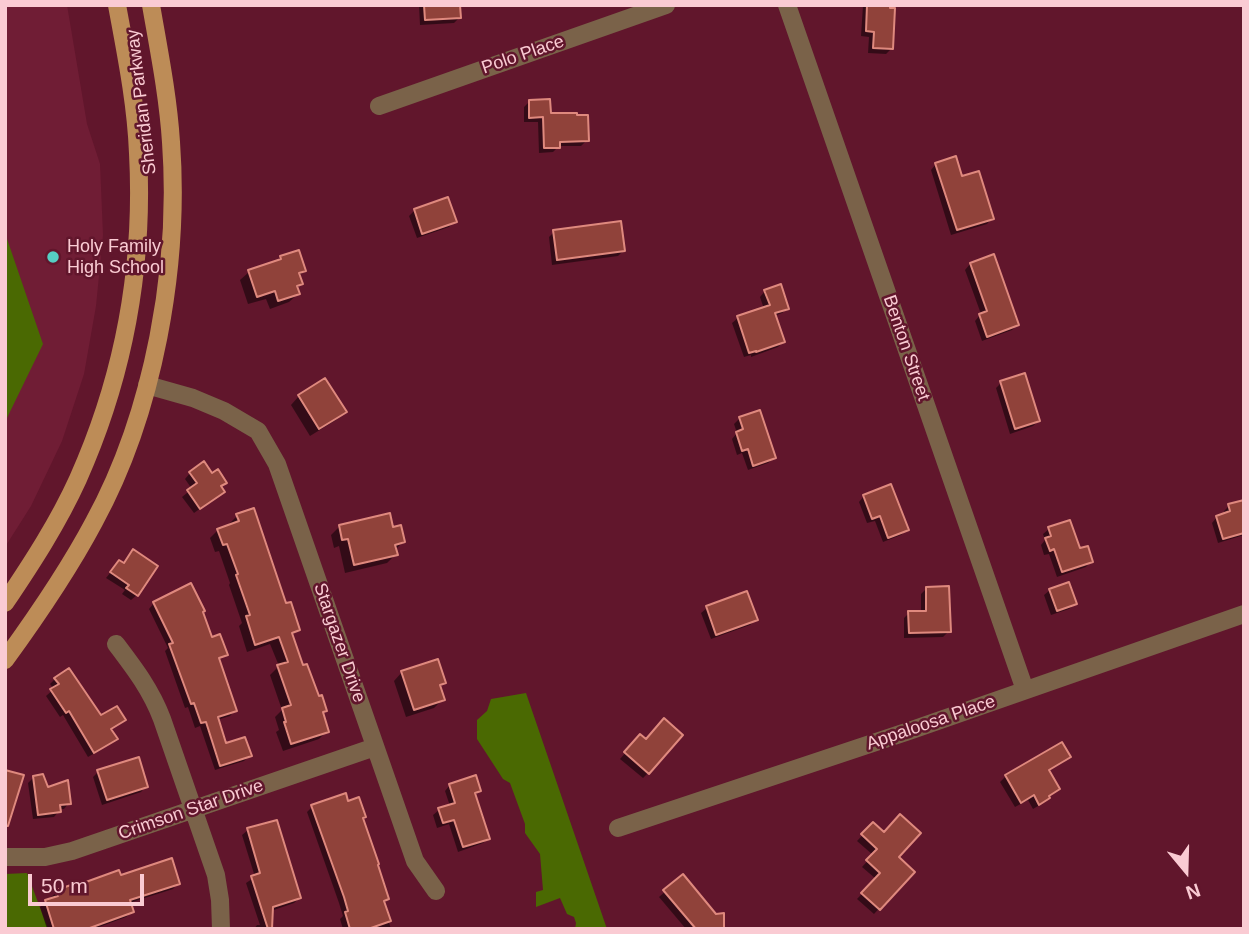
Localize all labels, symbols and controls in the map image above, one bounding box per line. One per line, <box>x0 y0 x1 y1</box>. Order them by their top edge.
street label: Sheridan Parkway <box>122 28 162 176</box>
street label: Polo Place <box>479 31 567 79</box>
place label: Holy Family High School <box>67 236 164 278</box>
marker: Holy Family High School <box>45 249 61 265</box>
street label: Benton Street <box>878 292 934 404</box>
street label: Stargazer Drive <box>308 580 370 706</box>
street label: Appaloosa Place <box>864 691 998 755</box>
street label: Crimson Star Drive <box>116 775 266 845</box>
north arrow <box>1151 836 1221 906</box>
scale bar <box>32 860 147 904</box>
text: 50 m <box>41 874 88 897</box>
text: N <box>1183 879 1203 903</box>

